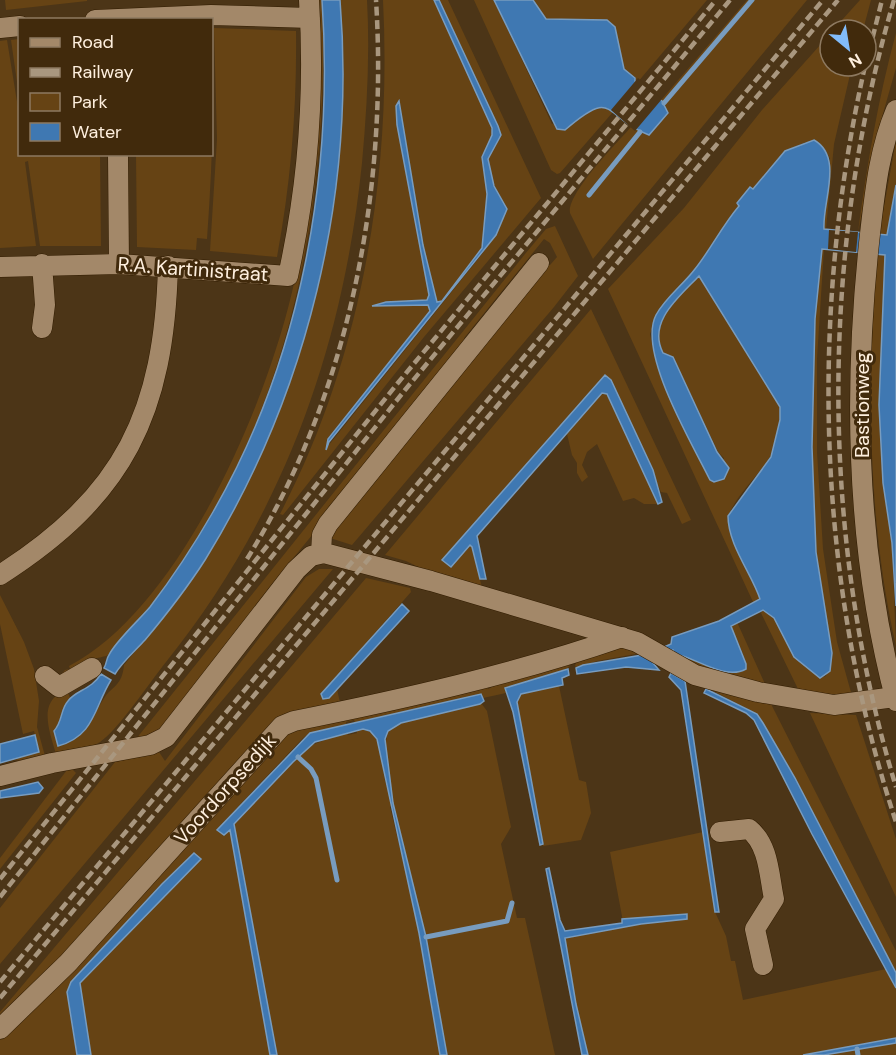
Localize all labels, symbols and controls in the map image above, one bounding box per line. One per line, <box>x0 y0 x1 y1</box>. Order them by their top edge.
legend <box>18 18 213 156</box>
north arrow <box>818 18 878 78</box>
text: Road <box>72 30 114 54</box>
text: N <box>845 49 866 73</box>
text: Railway <box>72 60 134 84</box>
text: Park <box>72 90 108 114</box>
text: Water <box>72 120 122 144</box>
street label: R.A. Kartinistraat <box>117 251 269 287</box>
street label: Bastionweg <box>849 352 875 458</box>
street label: Voordorpsedijk <box>168 728 282 850</box>

